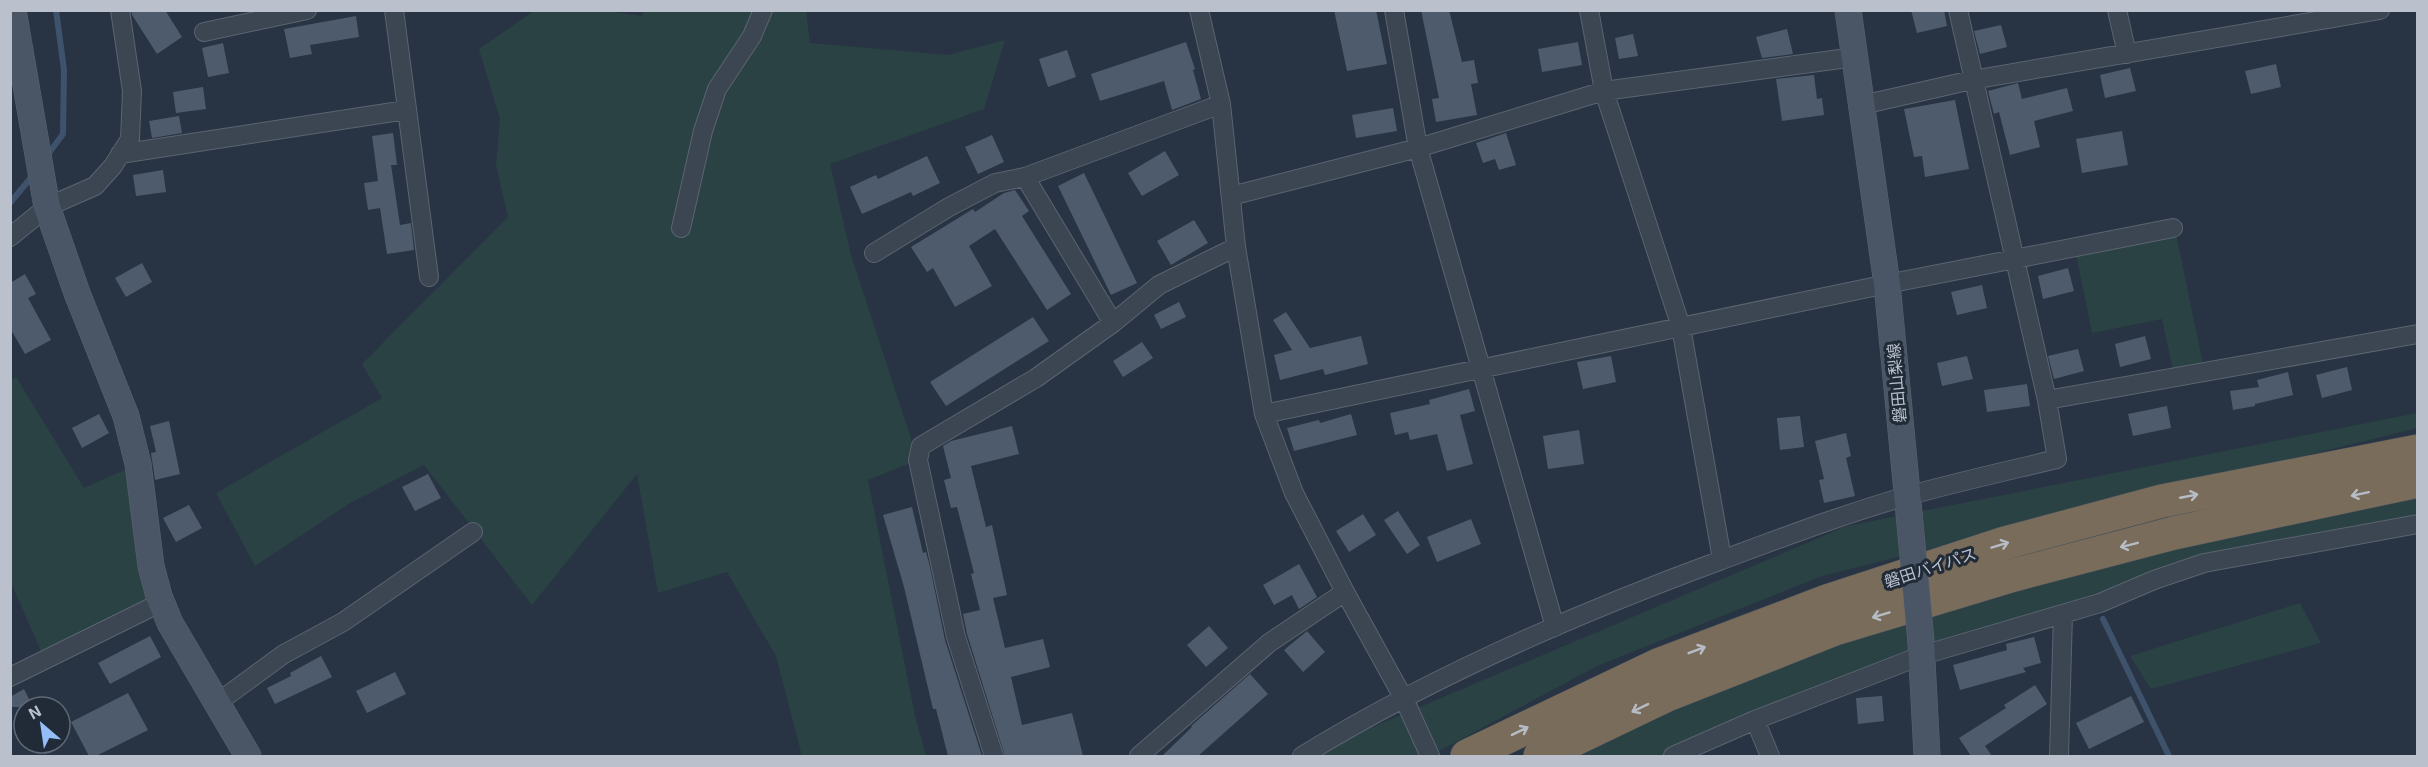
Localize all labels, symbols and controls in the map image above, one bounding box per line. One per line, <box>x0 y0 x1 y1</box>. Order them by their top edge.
street label: 磐田山梨線 <box>1883 342 1909 424</box>
one-way arrow <box>2351 488 2370 500</box>
one-way arrow <box>2178 490 2198 501</box>
one-way arrow <box>1990 539 2009 550</box>
one-way arrow <box>2120 540 2139 551</box>
street label: 磐田バイパス <box>1882 543 1978 591</box>
one-way arrow <box>1872 610 1891 621</box>
one-way arrow <box>1687 644 1706 655</box>
north arrow <box>12 695 72 755</box>
text: N <box>25 700 44 723</box>
one-way arrow <box>1632 703 1650 714</box>
one-way arrow <box>1510 725 1528 737</box>

